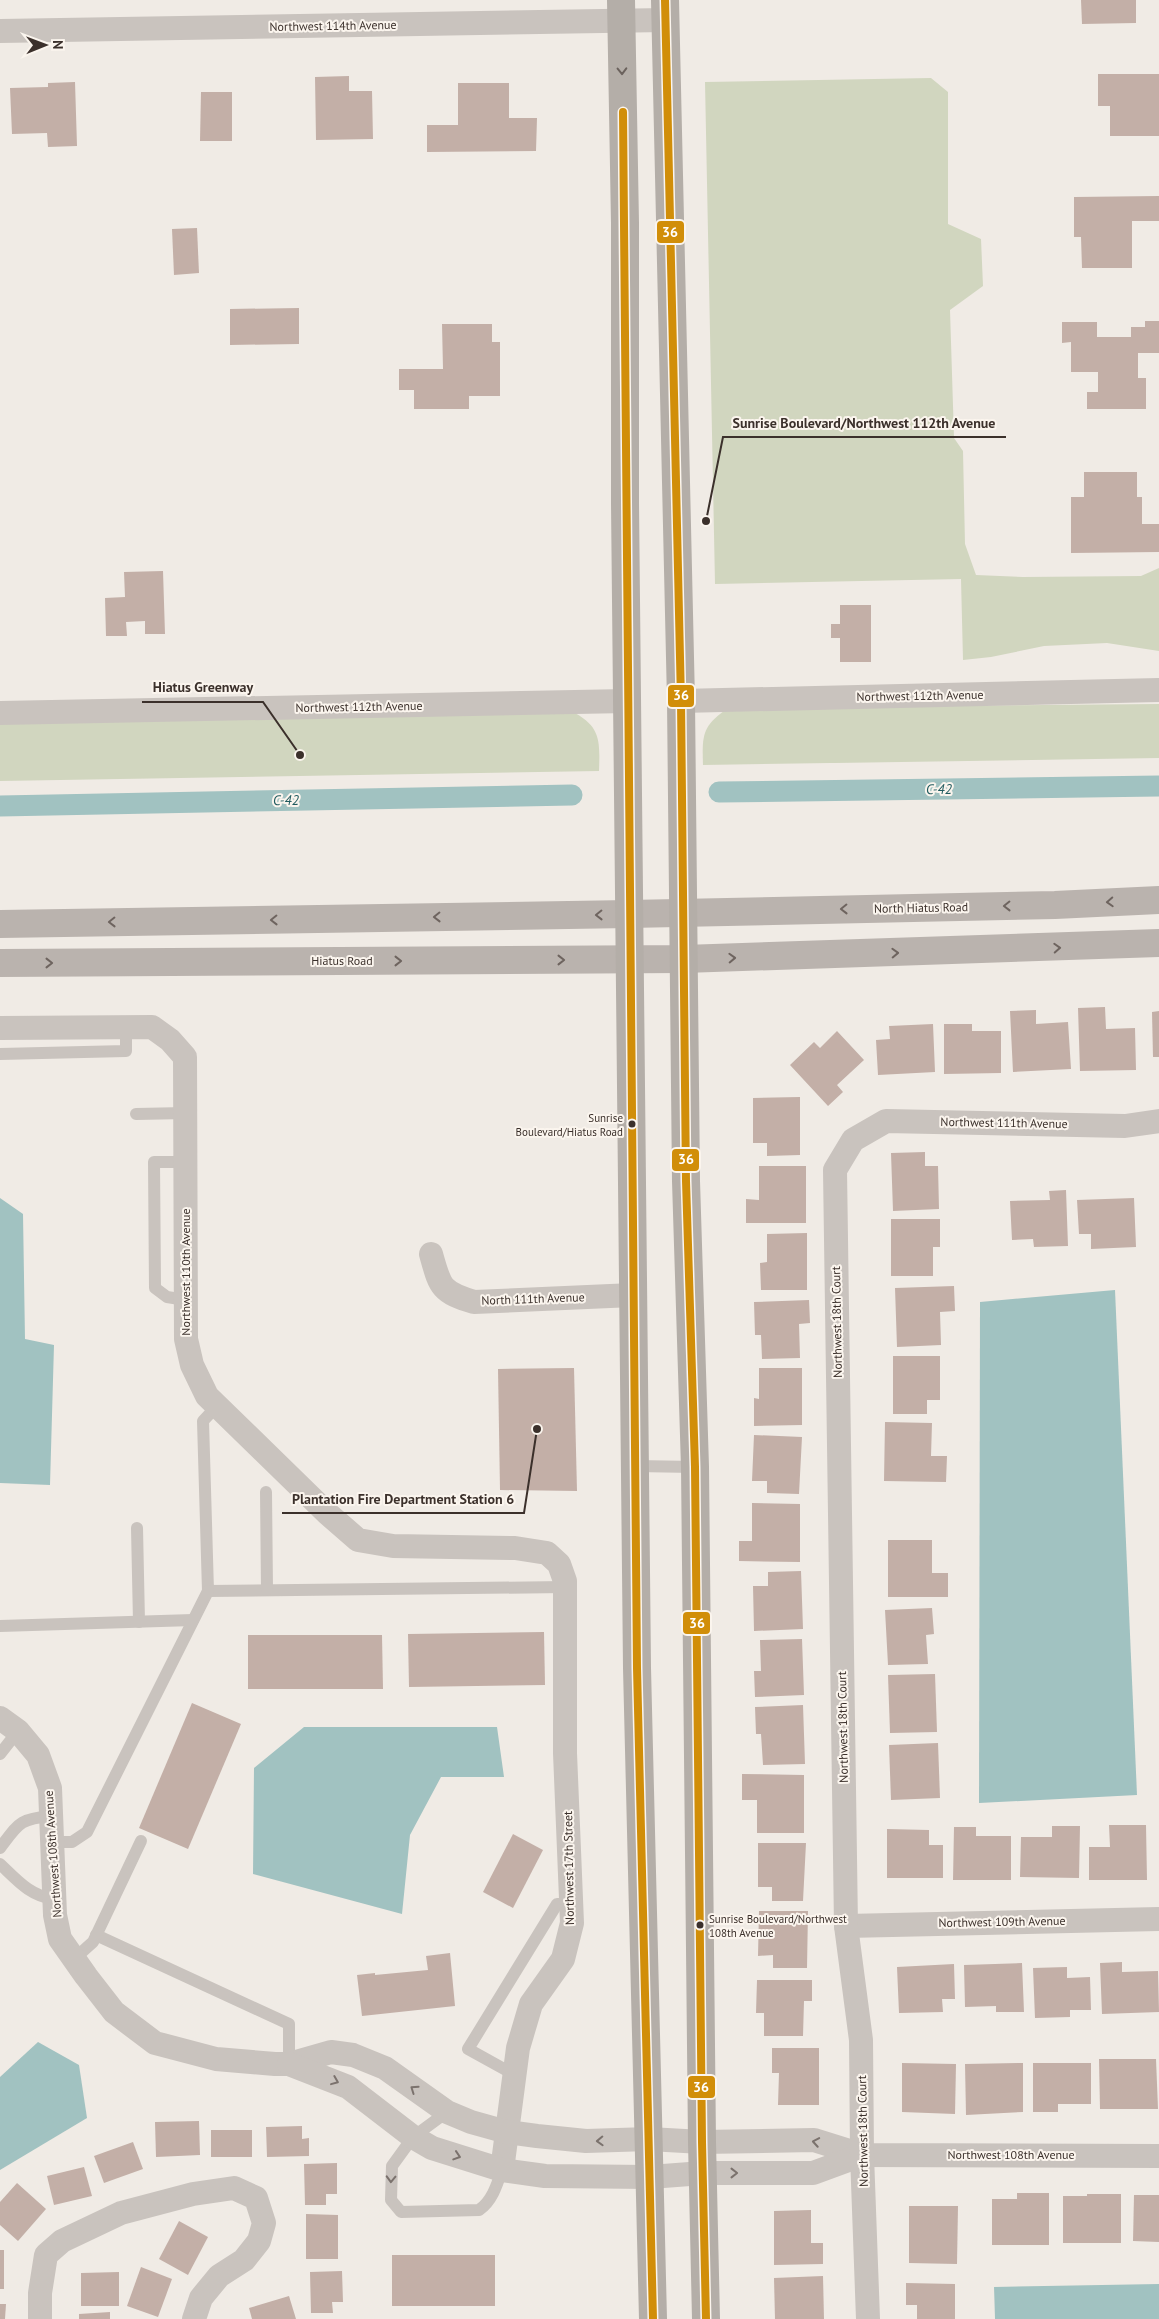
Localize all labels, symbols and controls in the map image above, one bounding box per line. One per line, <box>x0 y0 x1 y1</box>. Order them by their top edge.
street label: Northwest 114th Avenue <box>269 17 397 34</box>
north arrow <box>20 20 70 70</box>
text: N <box>49 40 67 50</box>
one-way arrow <box>617 67 628 75</box>
line badge: 36 <box>656 220 685 244</box>
text: 36 <box>662 223 678 241</box>
callout: Sunrise Boulevard/Northwest 112th Avenue <box>723 408 1006 437</box>
text: Sunrise Boulevard/Northwest 112th Avenue <box>733 414 995 432</box>
callout: Hiatus Greenway <box>142 673 263 702</box>
text: Hiatus Greenway <box>153 678 254 696</box>
line badge: 36 <box>667 684 695 708</box>
text: 36 <box>673 686 689 704</box>
street label: Northwest 112th Avenue <box>856 687 984 704</box>
street label: Northwest 112th Avenue <box>295 698 423 715</box>
water label: C-42 <box>926 780 953 798</box>
water label: C-42 <box>273 791 300 809</box>
one-way arrow <box>1106 897 1114 908</box>
street label: North Hiatus Road <box>874 899 968 916</box>
one-way arrow <box>1002 901 1010 911</box>
one-way arrow <box>840 904 848 914</box>
one-way arrow <box>595 910 602 920</box>
one-way arrow <box>432 912 440 922</box>
one-way arrow <box>270 915 278 925</box>
one-way arrow <box>107 917 115 927</box>
one-way arrow <box>1054 943 1061 953</box>
one-way arrow <box>891 948 899 958</box>
one-way arrow <box>729 952 737 963</box>
street label: Hiatus Road <box>311 953 373 968</box>
one-way arrow <box>558 955 565 965</box>
one-way arrow <box>395 956 403 966</box>
one-way arrow <box>45 958 53 968</box>
place label: Sunrise Boulevard/Hiatus Road <box>516 1111 623 1139</box>
street label: Northwest 111th Avenue <box>940 1114 1068 1131</box>
marker: Sunrise Boulevard/Hiatus Road <box>627 1119 637 1129</box>
line badge: 36 <box>671 1148 700 1172</box>
text: 36 <box>678 1150 694 1168</box>
street label: Northwest 110th Avenue <box>178 1208 193 1336</box>
street label: Northwest 18th Court <box>828 1266 845 1378</box>
street label: North 111th Avenue <box>481 1289 585 1308</box>
callout: Plantation Fire Department Station 6 <box>282 1484 524 1513</box>
text: Plantation Fire Department Station 6 <box>292 1490 514 1508</box>
line badge: 36 <box>682 1611 711 1635</box>
text: 36 <box>689 1614 705 1632</box>
street label: Northwest 18th Court <box>834 1671 851 1783</box>
street label: Northwest 108th Avenue <box>41 1790 64 1918</box>
street label: Northwest 17th Street <box>560 1811 577 1925</box>
place label: Sunrise Boulevard/Northwest 108th Avenue <box>709 1912 847 1940</box>
street label: Northwest 109th Avenue <box>938 1913 1066 1930</box>
marker: Sunrise Boulevard/Northwest 108th Avenue <box>695 1920 705 1930</box>
line badge: 36 <box>687 2075 716 2099</box>
street label: Northwest 18th Court <box>854 2075 871 2187</box>
one-way arrow <box>330 2076 338 2086</box>
text: 36 <box>693 2078 709 2096</box>
one-way arrow <box>410 2086 420 2095</box>
one-way arrow <box>596 2135 604 2146</box>
one-way arrow <box>811 2137 820 2147</box>
street label: Northwest 108th Avenue <box>947 2147 1075 2162</box>
one-way arrow <box>452 2150 461 2160</box>
one-way arrow <box>730 2168 738 2178</box>
one-way arrow <box>386 2175 397 2183</box>

